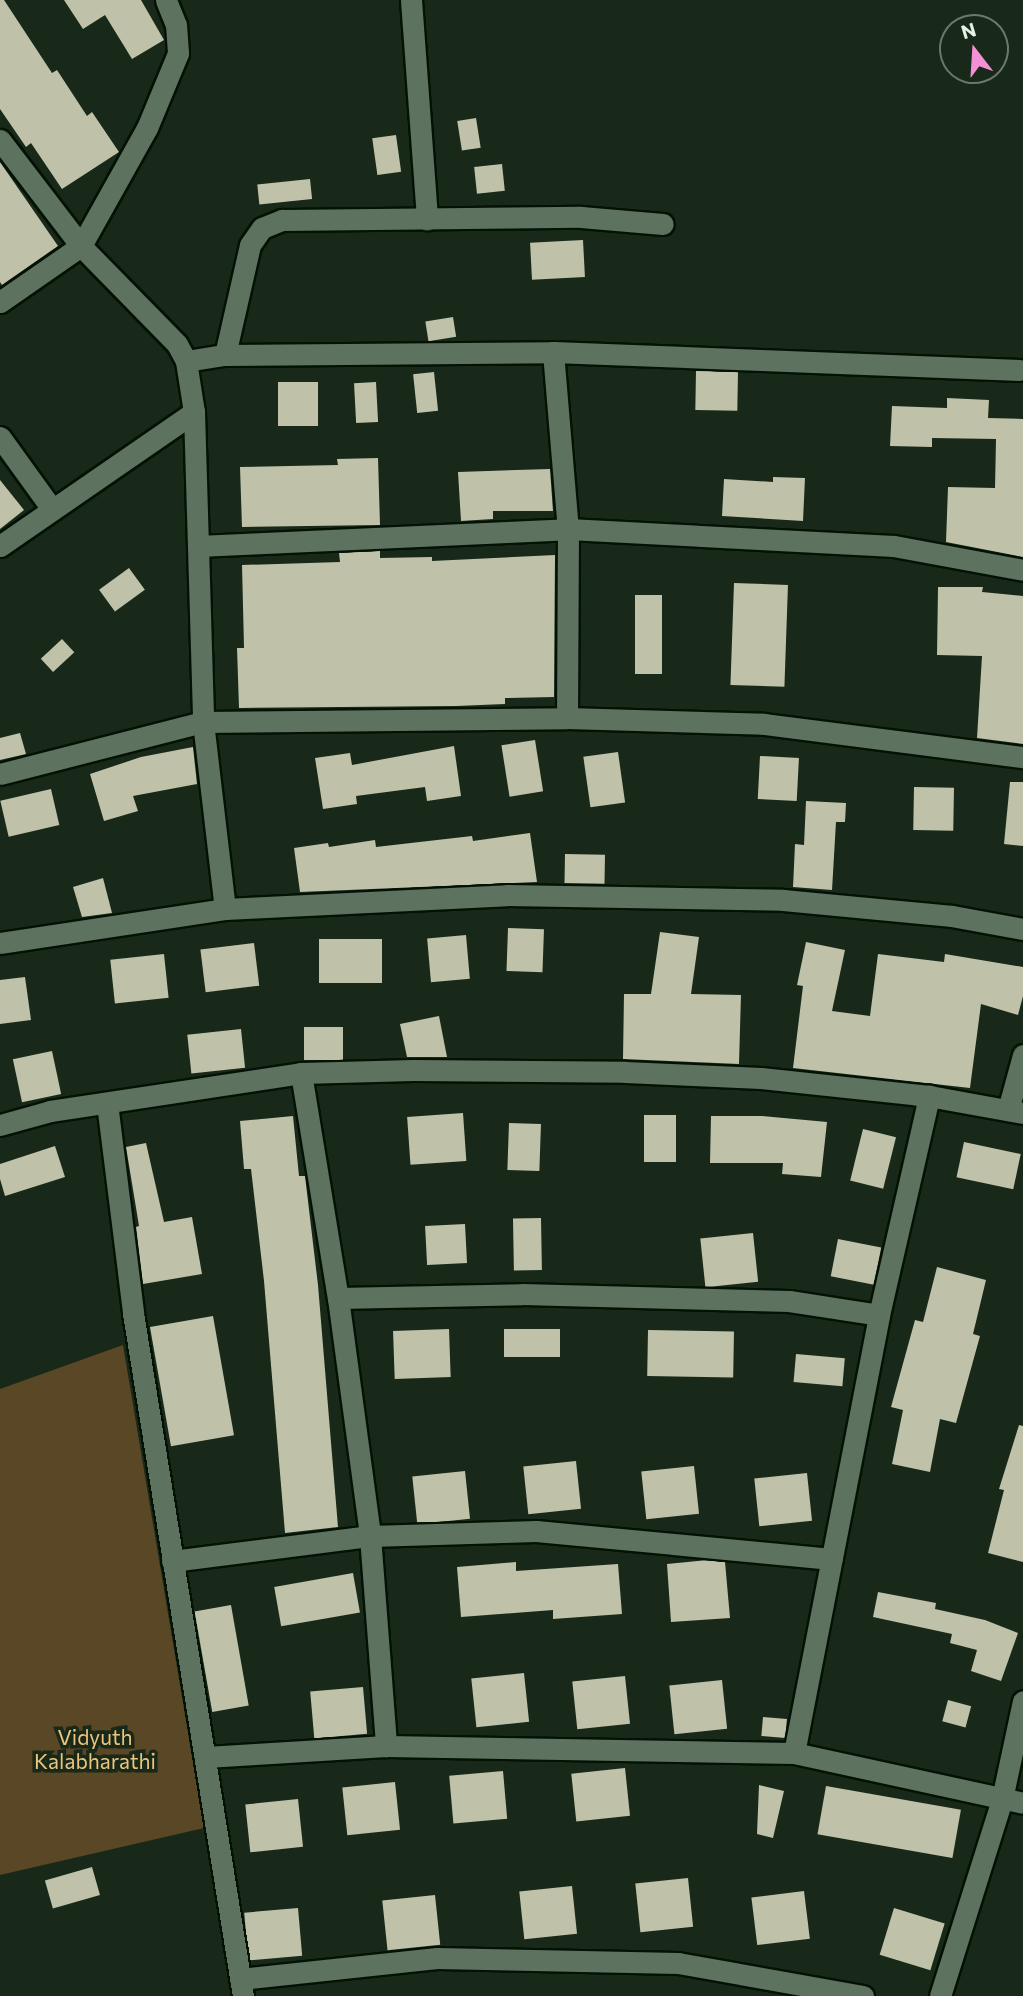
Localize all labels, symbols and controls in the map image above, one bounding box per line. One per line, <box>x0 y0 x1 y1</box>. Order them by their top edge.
north arrow <box>939 14 1009 84</box>
text: N <box>958 17 978 43</box>
park label: Vidyuth Kalabharathi <box>34 1724 156 1774</box>

